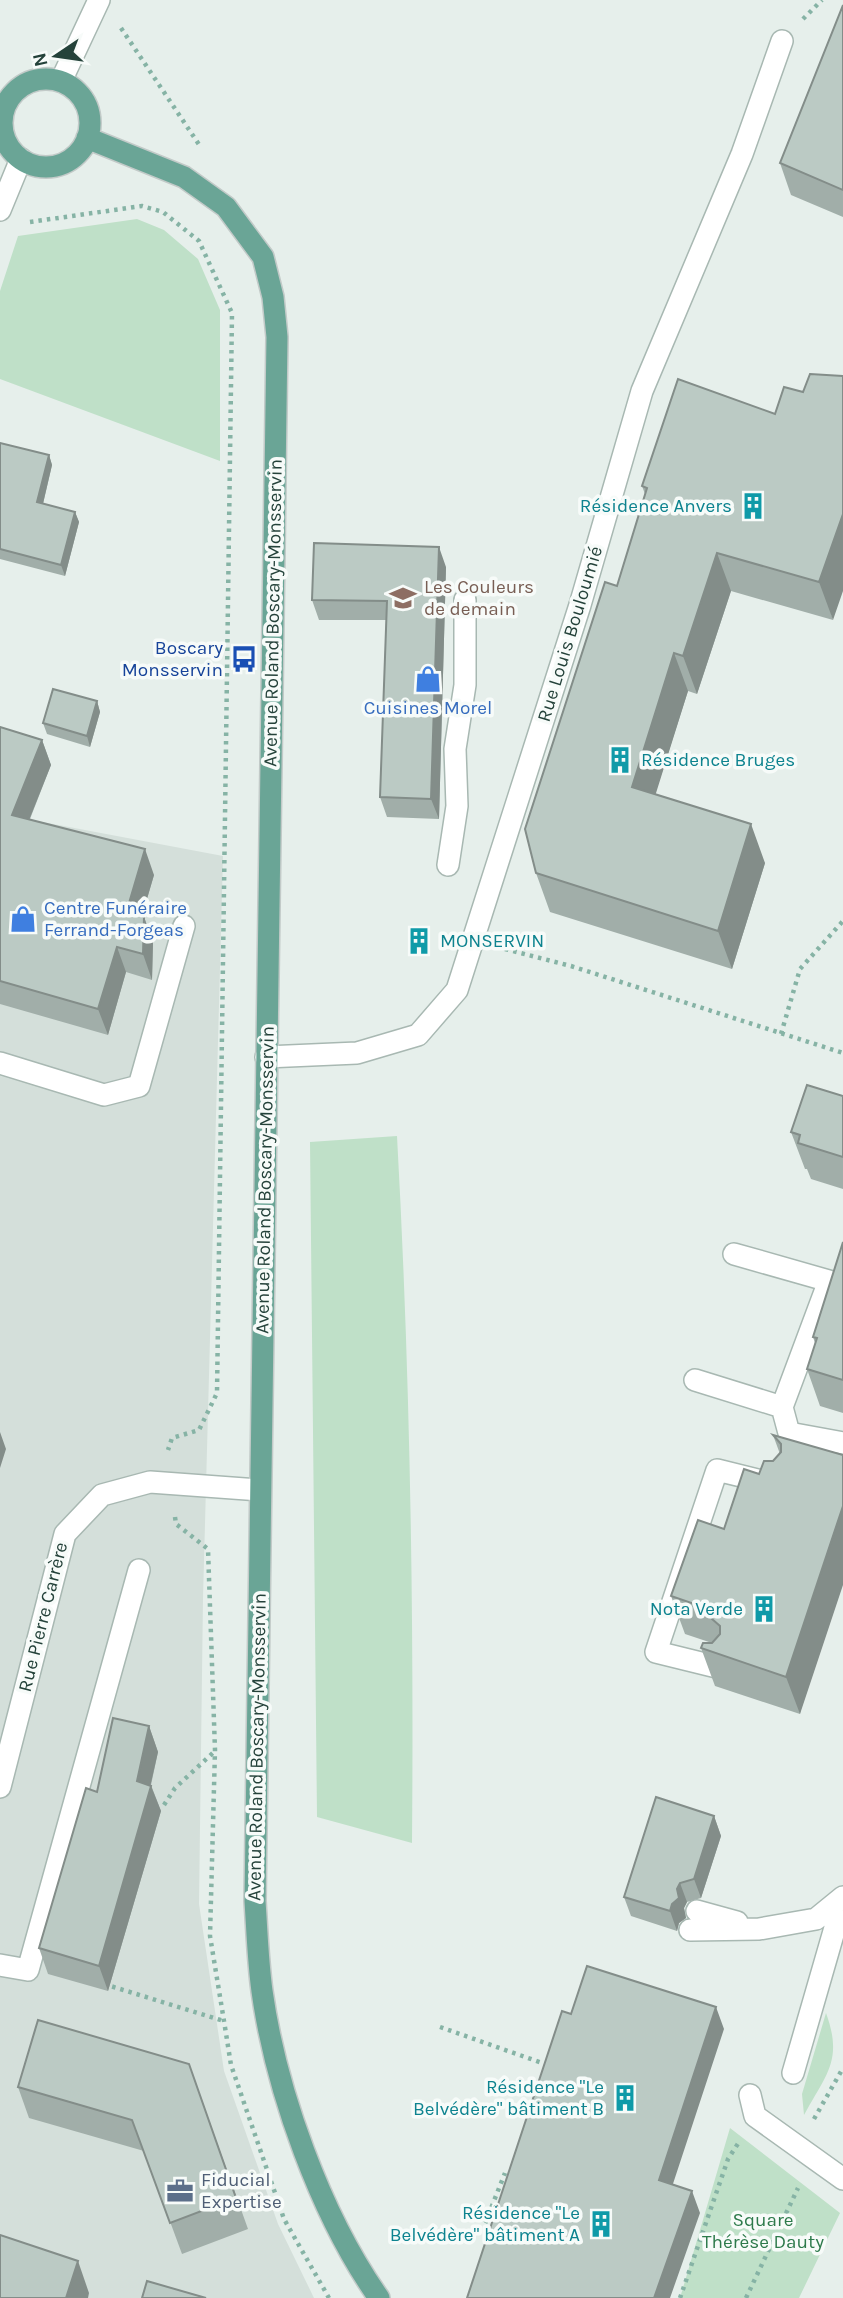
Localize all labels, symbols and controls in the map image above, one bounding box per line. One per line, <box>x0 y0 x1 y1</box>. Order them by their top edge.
north arrow <box>21 21 91 91</box>
text: N <box>28 50 53 69</box>
street label: Avenue Roland Boscary-Monsservin <box>259 459 287 767</box>
building icon: Résidence Anvers <box>738 491 768 521</box>
place label: Résidence Anvers <box>580 495 732 517</box>
street label: Rue Louis Bouloumié <box>533 544 607 724</box>
place label: Les Couleurs de demain <box>424 576 534 620</box>
school or university icon: Les Couleurs de demain <box>388 583 418 613</box>
place label: Boscary Monsservin <box>122 637 223 681</box>
bus stop icon: Boscary Monsservin <box>229 644 259 674</box>
shop icon: Cuisines Morel <box>413 664 443 694</box>
place label: Cuisines Morel <box>364 697 492 719</box>
building icon: Résidence Bruges <box>605 745 635 775</box>
place label: Résidence Bruges <box>641 749 795 771</box>
place label: Centre Funéraire Ferrand-Forgeas <box>44 897 187 941</box>
shop icon: Centre Funéraire Ferrand-Forgeas <box>8 904 38 934</box>
building icon: MONSERVIN <box>404 926 434 956</box>
place label: MONSERVIN <box>440 930 544 952</box>
street label: Avenue Roland Boscary-Monsservin <box>251 1026 279 1334</box>
street label: Rue Pierre Carrère <box>14 1540 72 1694</box>
street label: Avenue Roland Boscary-Monsservin <box>243 1593 271 1901</box>
building icon: Nota Verde <box>749 1594 779 1624</box>
place label: Nota Verde <box>650 1598 743 1620</box>
place label: Résidence "Le Belvédère" bâtiment B <box>413 2076 604 2120</box>
building icon: Résidence "Le Belvédère" bâtiment B <box>610 2083 640 2113</box>
place label: Fiducial Expertise <box>201 2169 282 2213</box>
office icon: Fiducial Expertise <box>165 2176 195 2206</box>
place label: Résidence "Le Belvédère" bâtiment A <box>390 2202 580 2246</box>
building icon: Résidence "Le Belvédère" bâtiment A <box>586 2209 616 2239</box>
park label: Square Thérèse Dauty <box>702 2209 824 2253</box>

